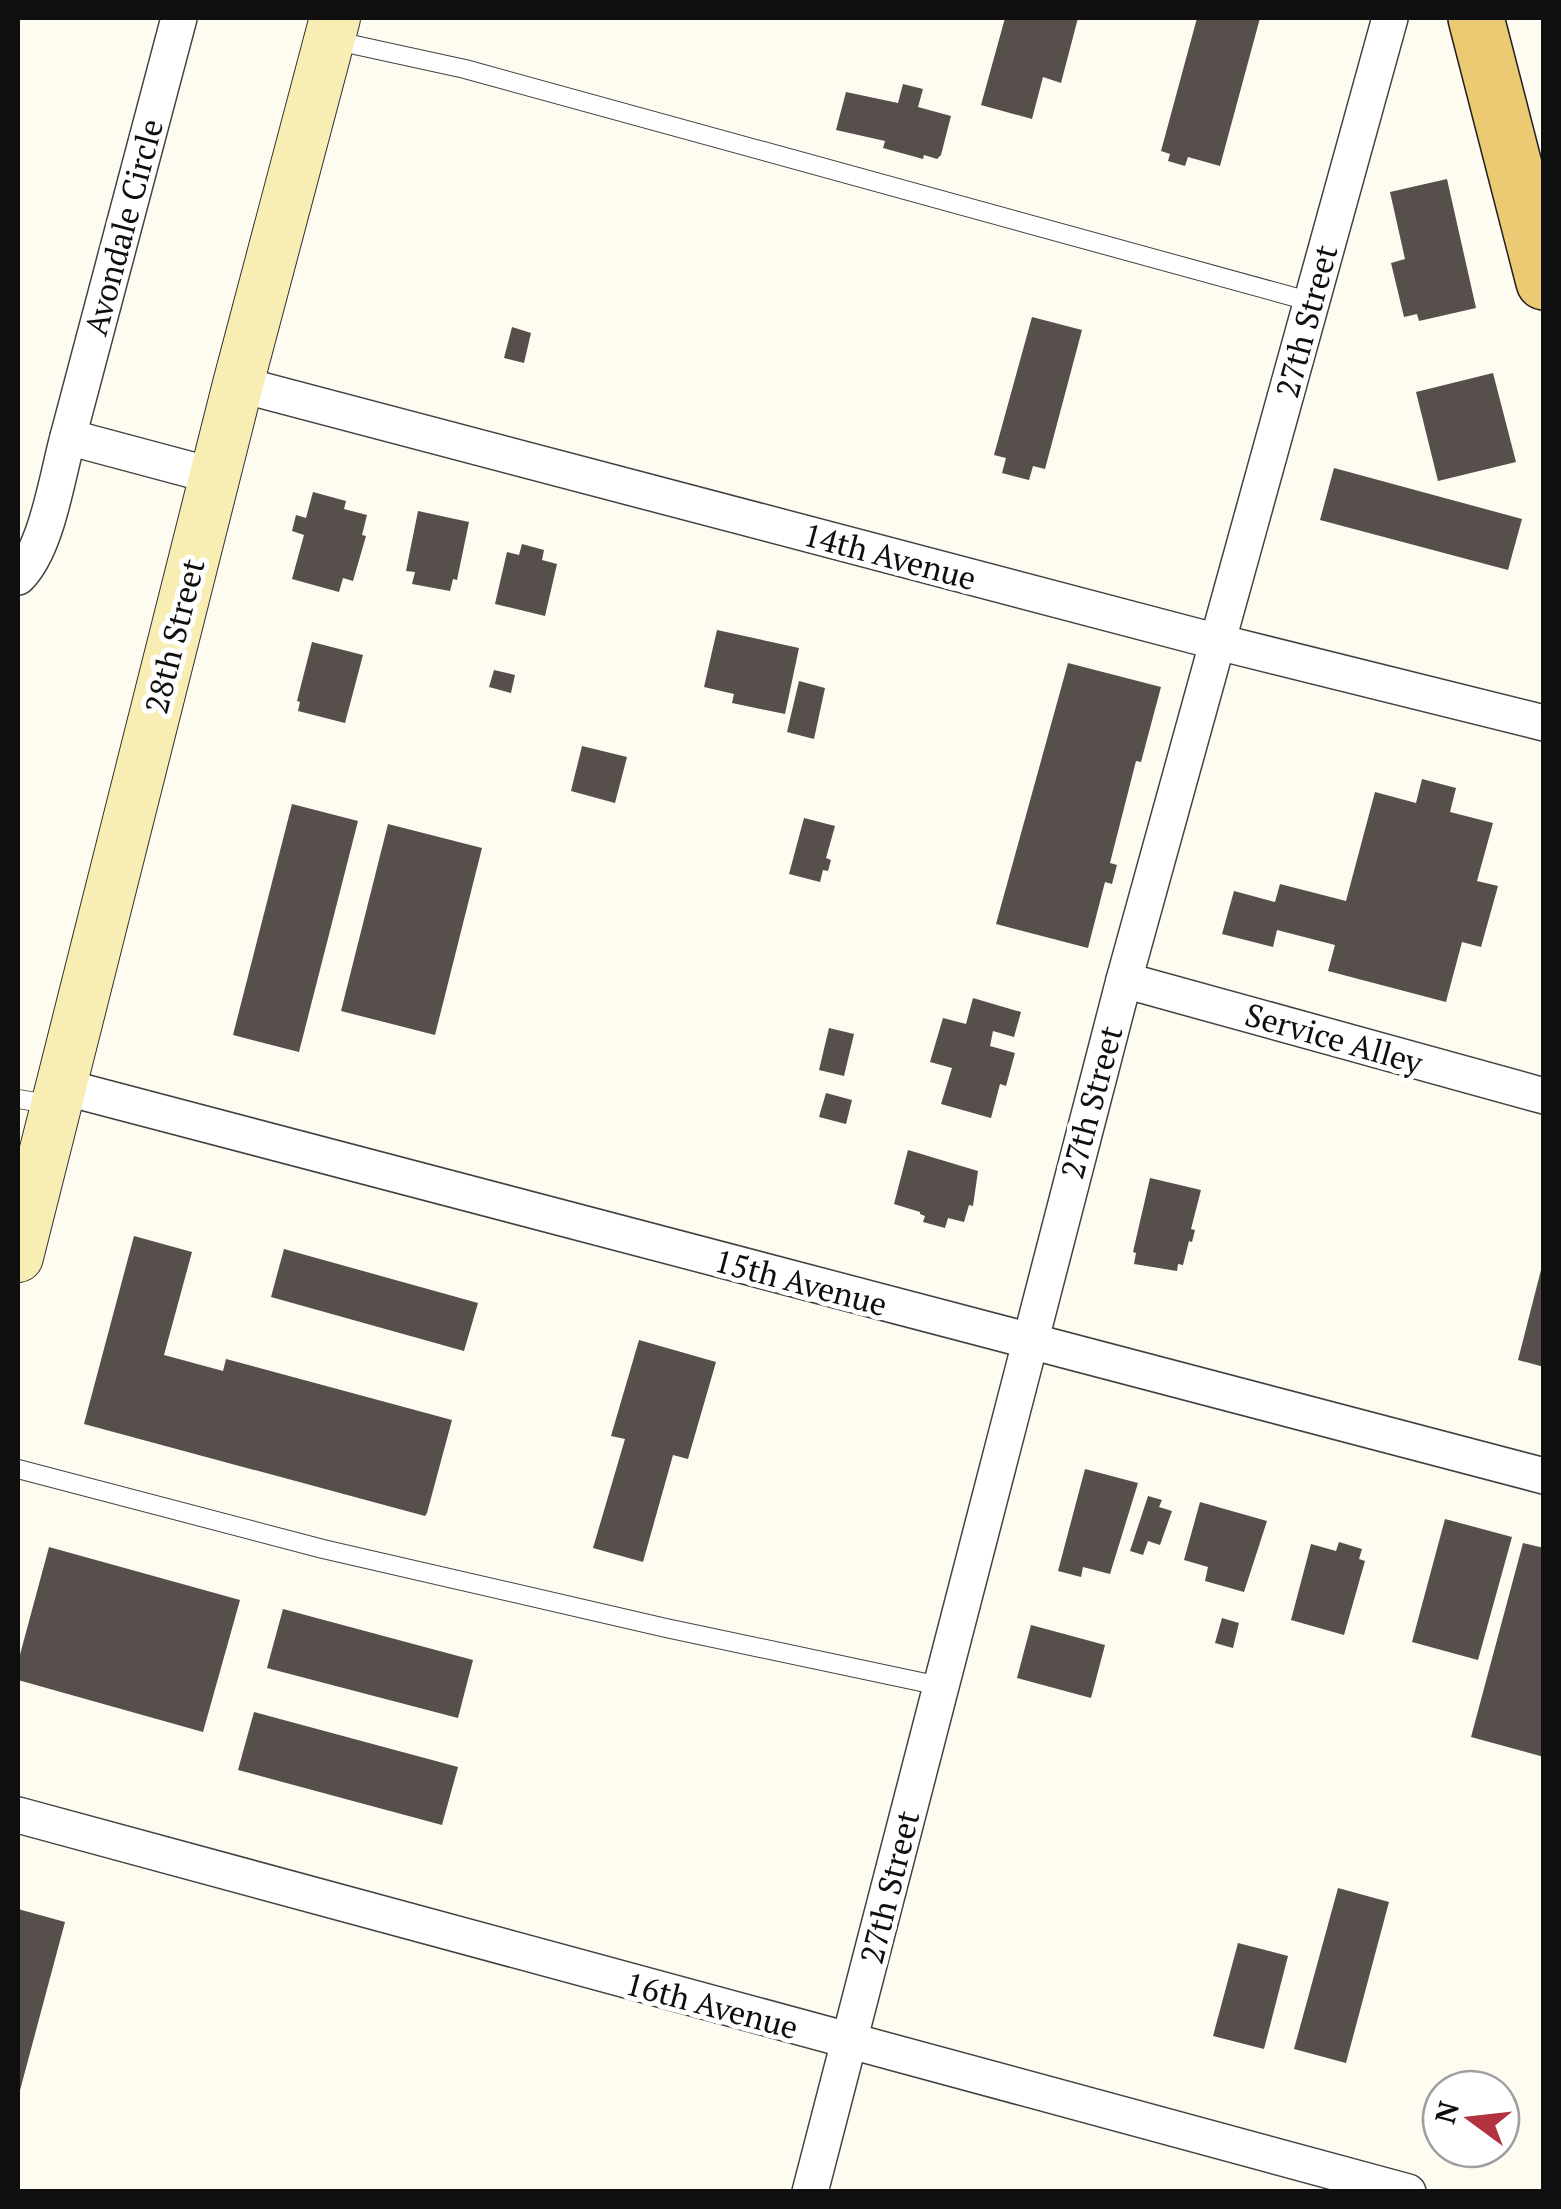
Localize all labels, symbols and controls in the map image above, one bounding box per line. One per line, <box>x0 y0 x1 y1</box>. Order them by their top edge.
street label: Avondale Circle <box>74 114 172 340</box>
street label: 27th Street <box>1265 240 1347 402</box>
street label: 14th Avenue <box>799 513 981 599</box>
street label: 28th Street <box>135 554 214 718</box>
street label: Service Alley <box>1241 993 1428 1084</box>
street label: 27th Street <box>1050 1021 1132 1183</box>
street label: 15th Avenue <box>710 1239 892 1325</box>
street label: 27th Street <box>850 1806 928 1968</box>
street label: 16th Avenue <box>621 1962 803 2048</box>
north arrow <box>1421 2069 1521 2169</box>
text: N <box>1426 2097 1467 2127</box>

